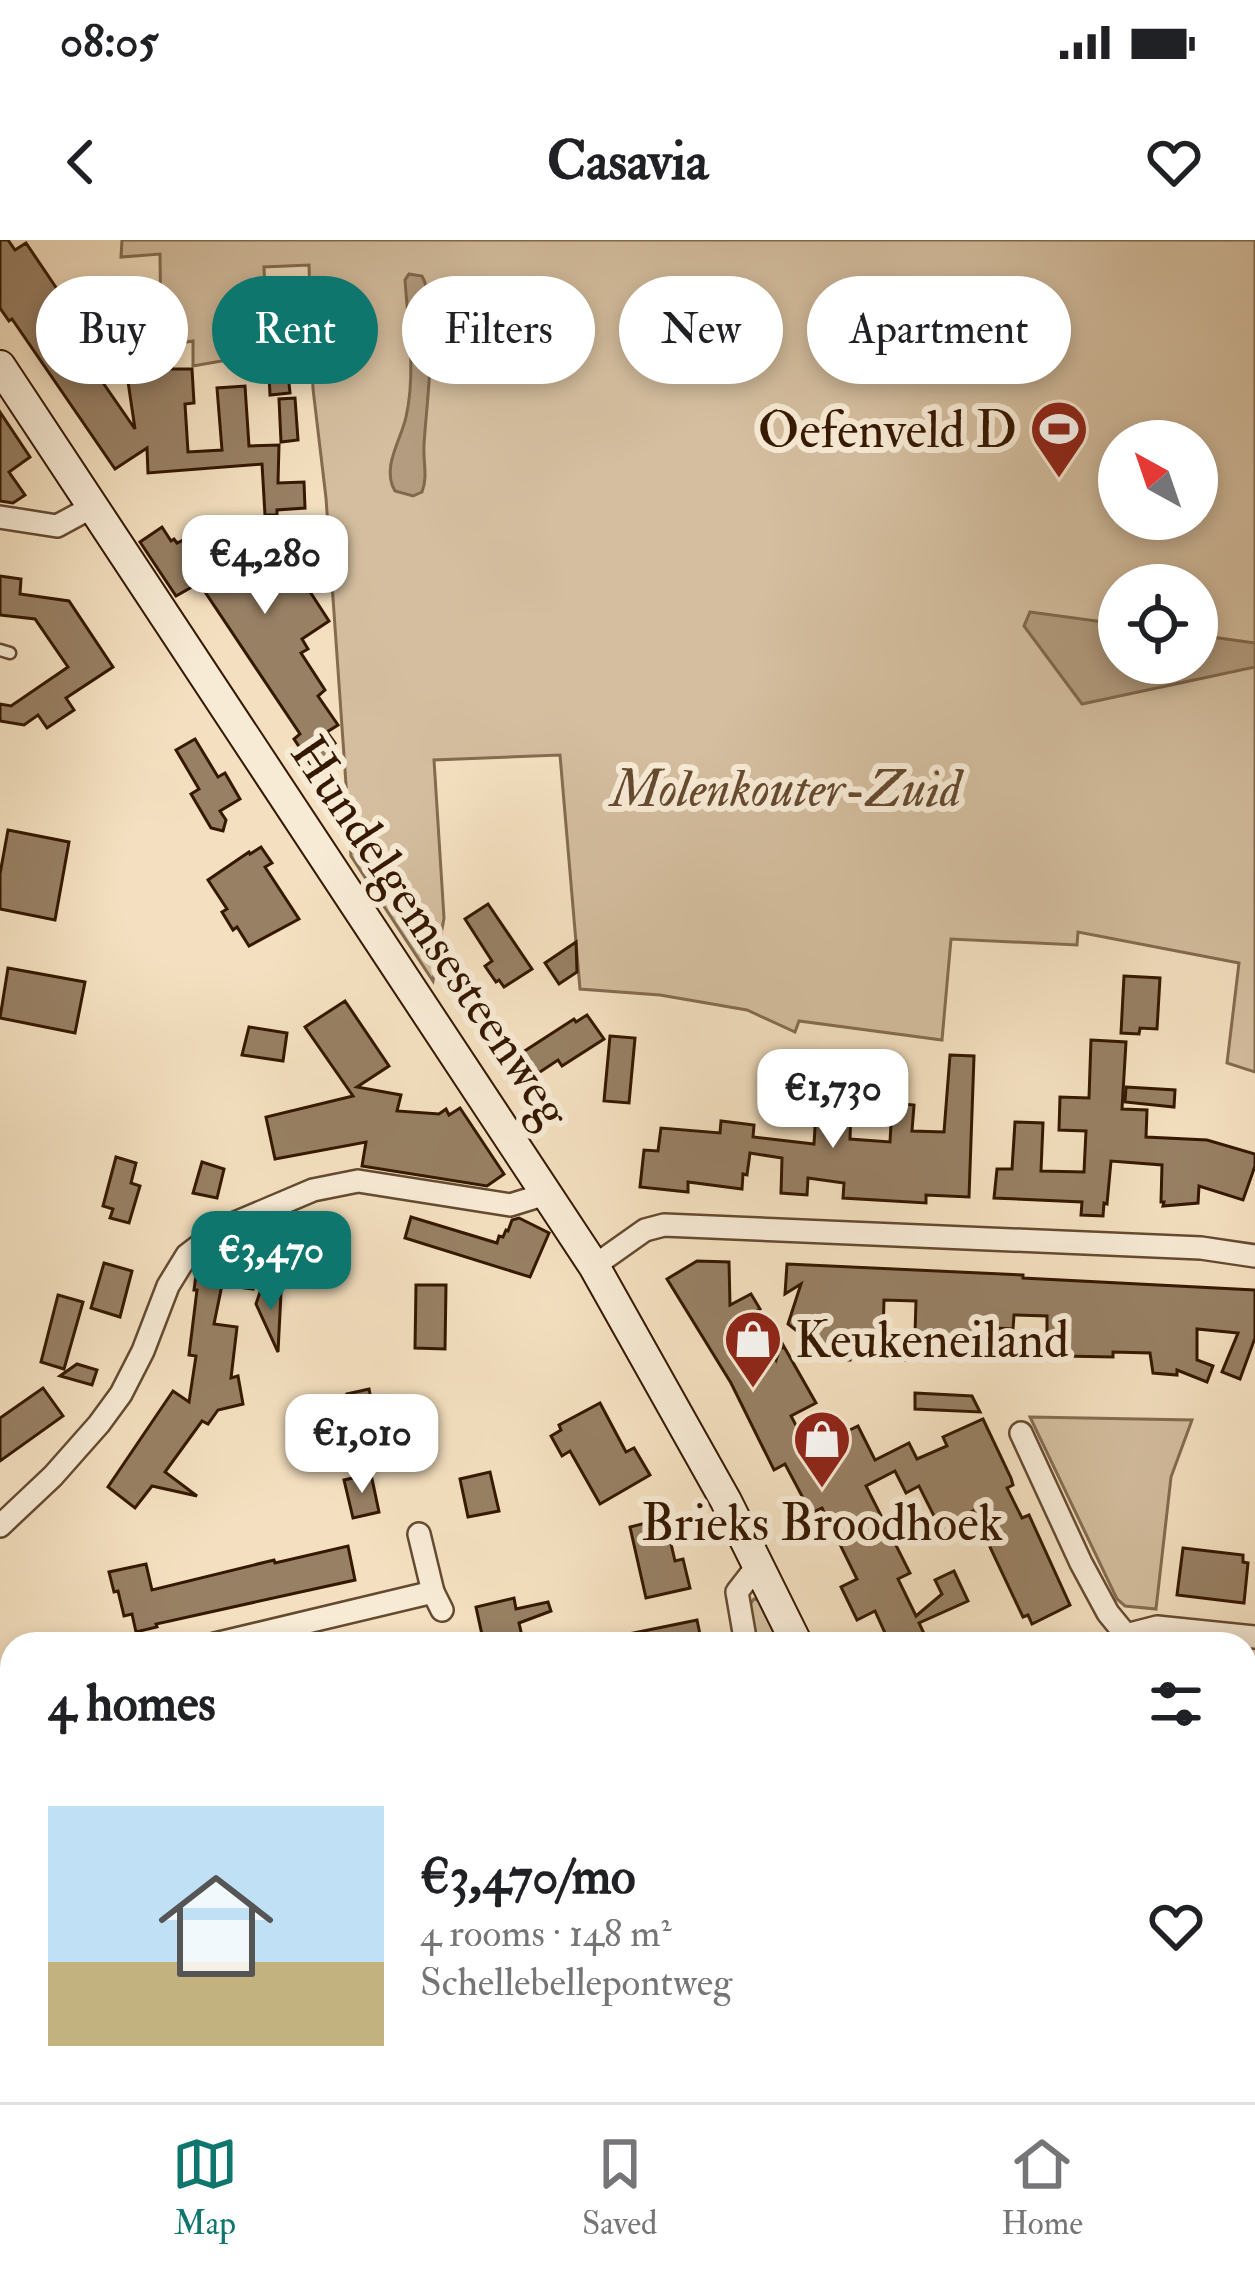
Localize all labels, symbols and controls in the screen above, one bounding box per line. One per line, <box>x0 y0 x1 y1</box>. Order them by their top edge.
text: 08:05 <box>60 14 158 70</box>
text: Casavia <box>547 128 708 196</box>
icon: back <box>48 129 114 195</box>
icon: heart <box>1141 129 1207 195</box>
chip: Buy <box>36 276 188 384</box>
chip: Rent <box>212 276 378 384</box>
chip: Filters <box>402 276 595 384</box>
chip: New <box>619 276 783 384</box>
chip: Apartment <box>807 276 1071 384</box>
sports icon: Oefenveld D <box>1028 398 1090 480</box>
place label: Oefenveld D <box>758 399 1017 463</box>
north arrow <box>1098 420 1218 540</box>
map controls <box>1098 420 1218 684</box>
pin: €4,280 <box>167 515 363 617</box>
text: €4,280 <box>209 529 321 578</box>
button: locate <box>1098 564 1218 684</box>
street label: Hundelgemsesteenweg <box>276 724 585 1141</box>
park label: Molenkouter-Zuid <box>608 758 964 822</box>
pin: €1,730 <box>735 1049 931 1151</box>
text: €1,730 <box>784 1063 882 1112</box>
pin: €3,470 <box>173 1211 369 1313</box>
text: €3,470 <box>218 1225 324 1274</box>
shop icon: Keukeneiland <box>722 1308 784 1390</box>
place label: Keukeneiland <box>795 1309 1069 1373</box>
pin: €1,010 <box>264 1394 460 1496</box>
text: €1,010 <box>312 1408 412 1457</box>
shop icon: Brieks Broodhoek <box>791 1408 853 1490</box>
place label: Brieks Broodhoek <box>641 1492 1003 1556</box>
icon: filters <box>1143 1671 1209 1737</box>
text: 4 homes <box>48 1672 216 1736</box>
text: €3,470/mo <box>420 1845 636 1909</box>
icon: home <box>144 1854 288 1998</box>
icon: heart <box>1143 1893 1209 1959</box>
text: 4 rooms · 148 m² <box>420 1909 672 1958</box>
text: Schellebellepontweg <box>420 1958 732 2007</box>
tab: Map <box>172 2131 238 2244</box>
tab: Saved <box>582 2131 657 2244</box>
tab: Home <box>1001 2131 1083 2244</box>

